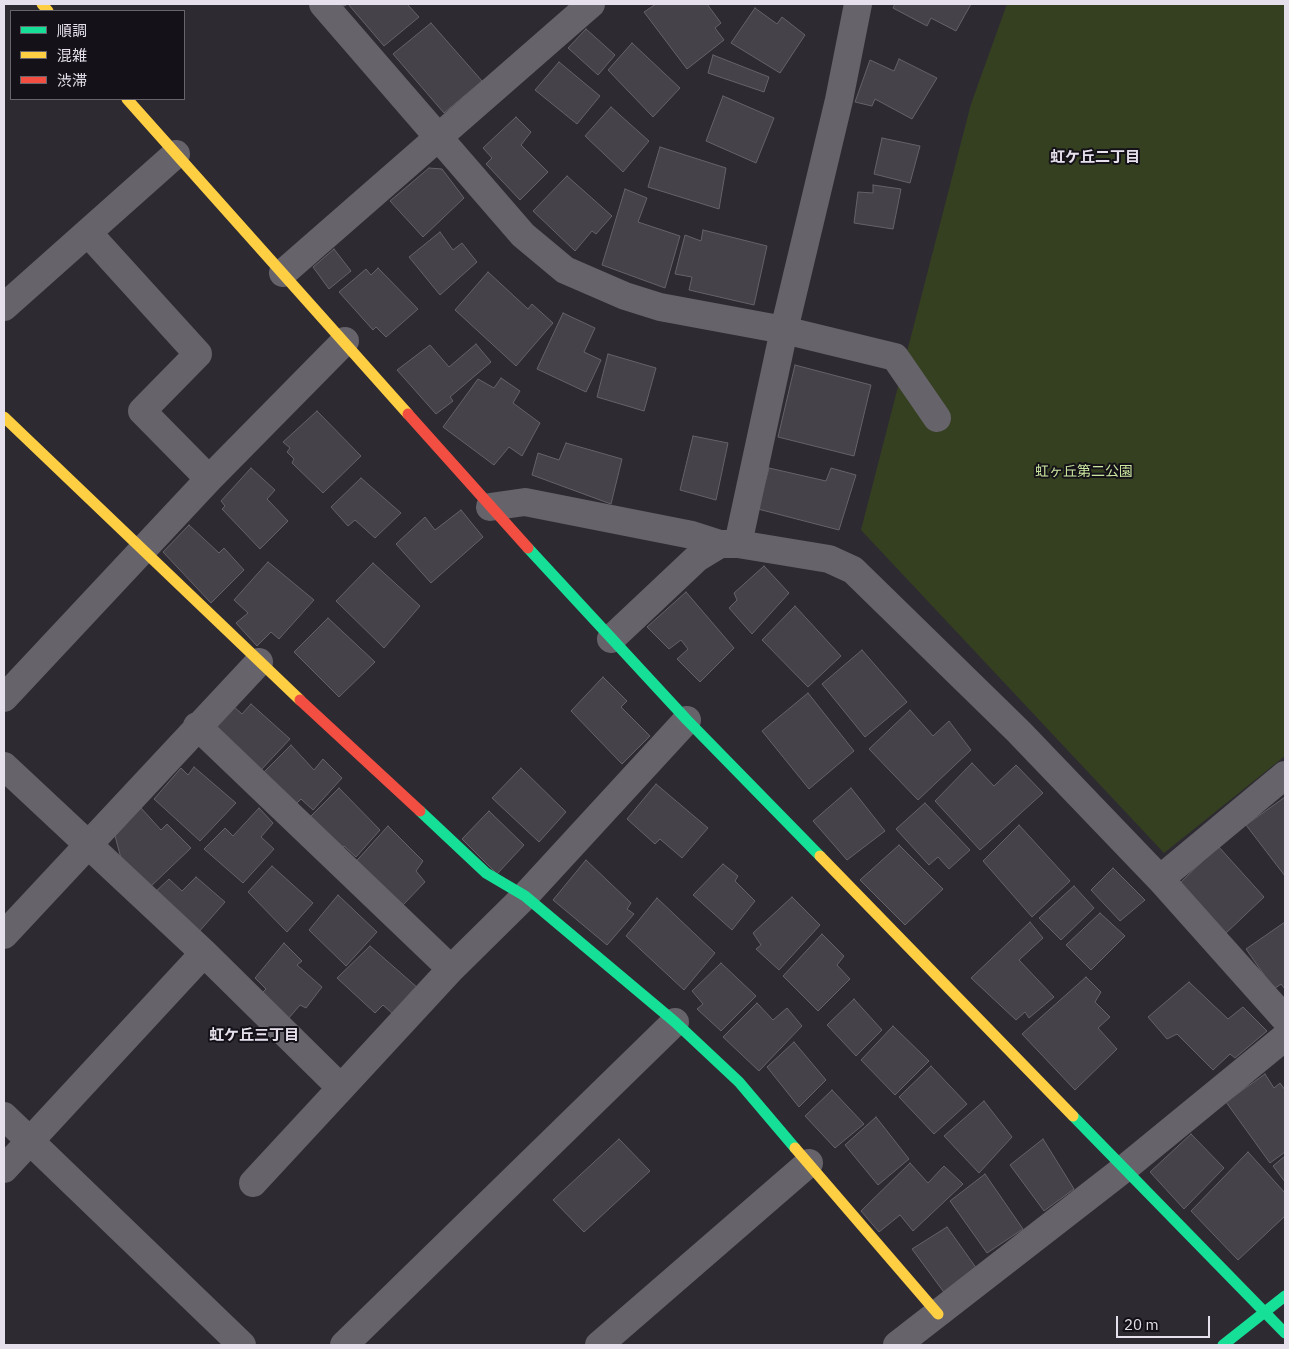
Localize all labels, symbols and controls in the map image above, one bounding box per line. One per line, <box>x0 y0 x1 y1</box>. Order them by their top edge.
legend <box>10 10 185 100</box>
text: 順調 <box>57 21 87 40</box>
text: 混雑 <box>57 46 87 65</box>
text: 渋滞 <box>57 71 87 90</box>
district label: 虹ケ丘二丁目 <box>1050 149 1140 167</box>
park label: 虹ヶ丘第二公園 <box>1035 464 1133 480</box>
district label: 虹ケ丘三丁目 <box>209 1027 299 1045</box>
scale bar <box>1119 1306 1213 1338</box>
text: 20 m <box>1124 1315 1159 1334</box>

